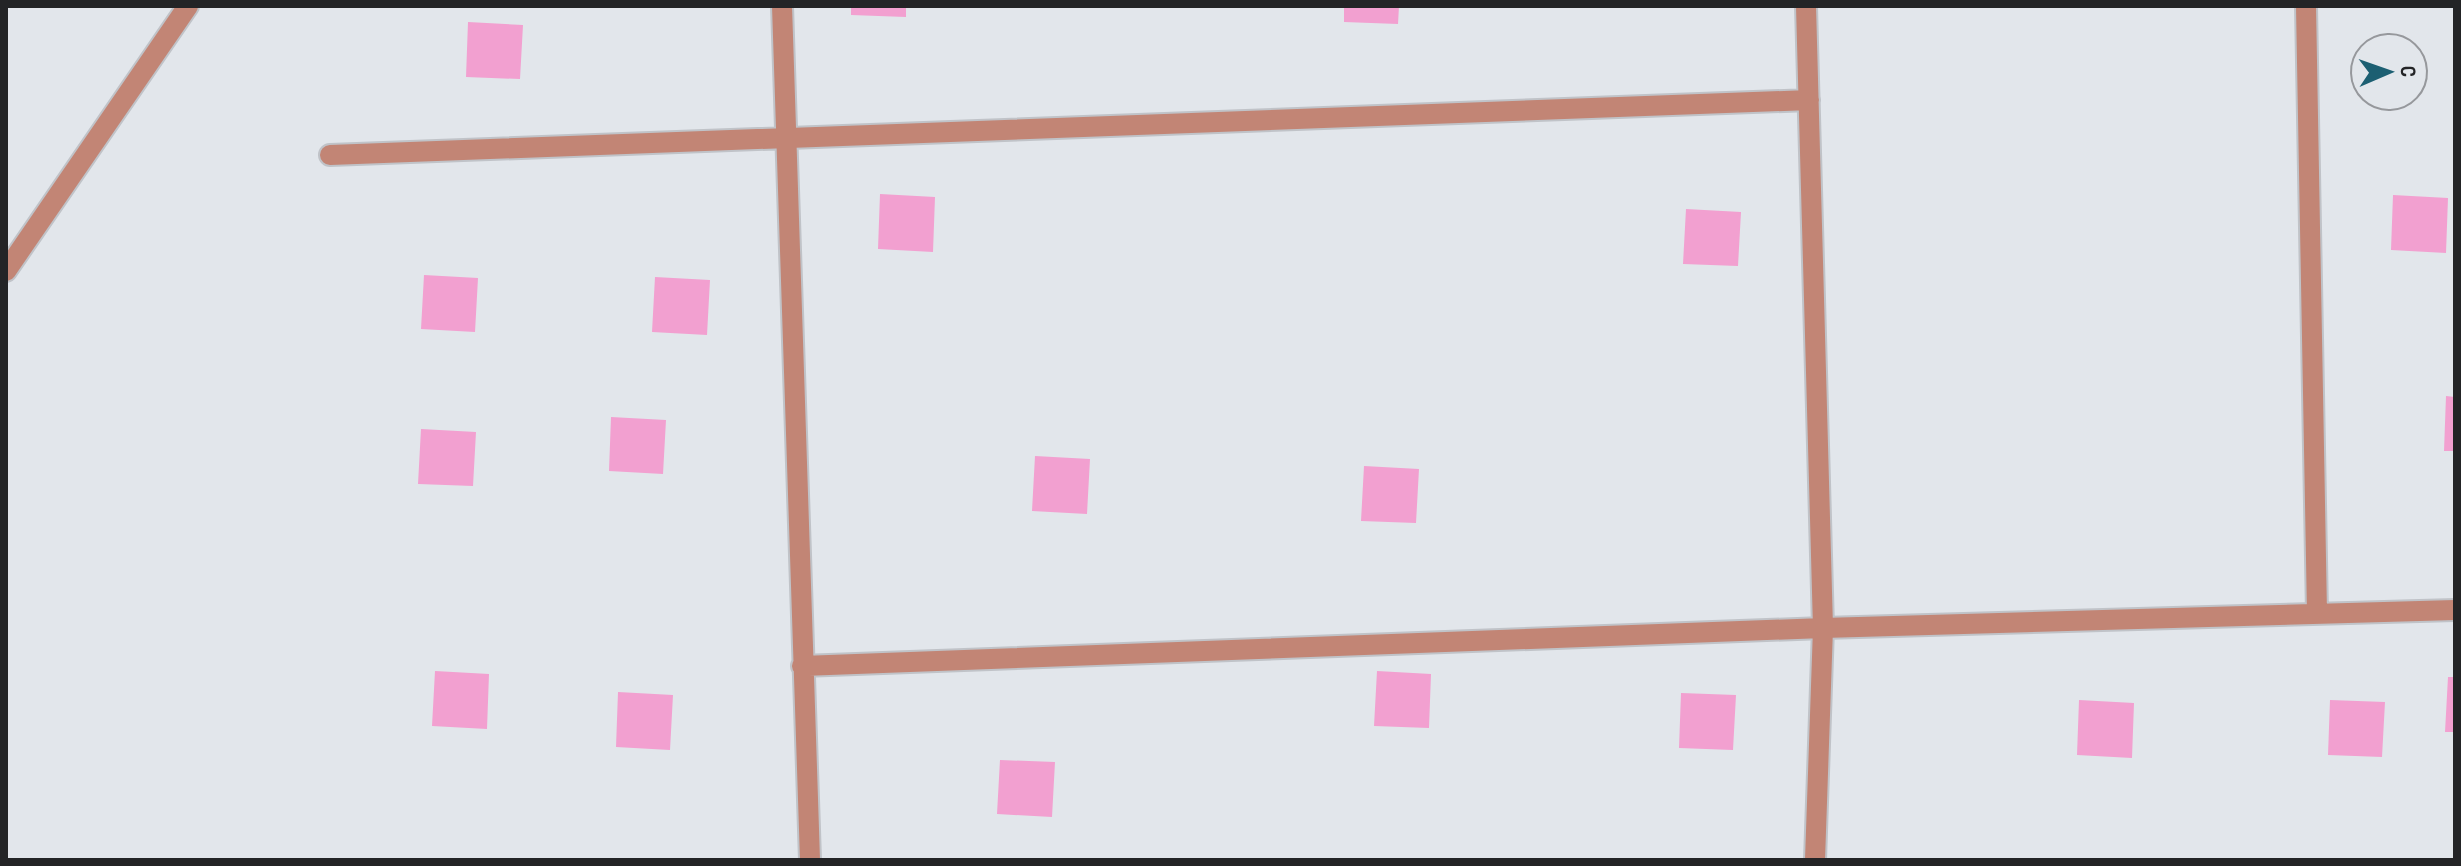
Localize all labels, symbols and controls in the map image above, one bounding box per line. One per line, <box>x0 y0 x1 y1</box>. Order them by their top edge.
north arrow <box>2349 32 2429 112</box>
text: С <box>2394 65 2421 77</box>

